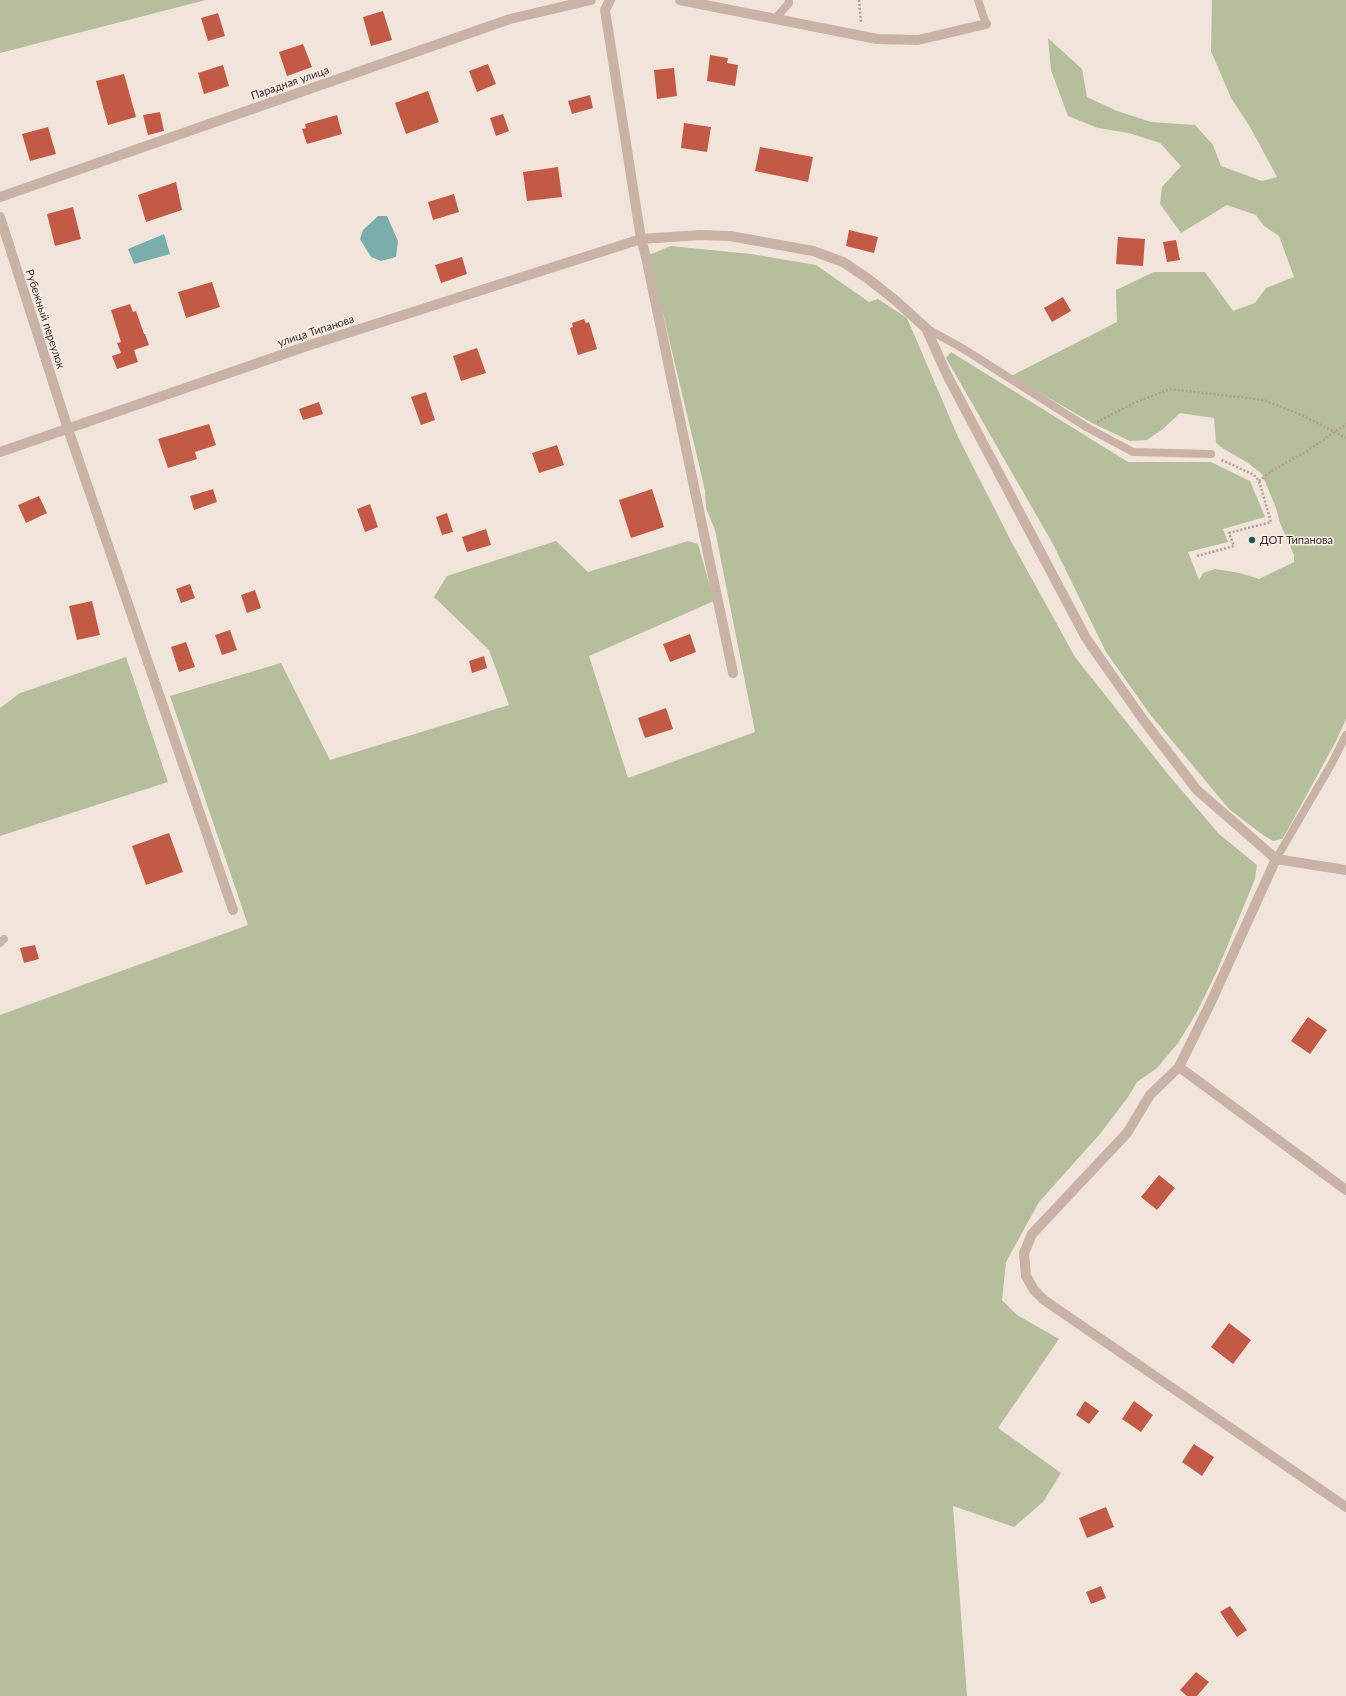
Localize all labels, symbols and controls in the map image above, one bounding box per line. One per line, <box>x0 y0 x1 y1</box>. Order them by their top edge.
street label: Парадная улица <box>249 63 331 103</box>
street label: Рубежный переулок <box>23 268 67 370</box>
street label: улица Типанова <box>276 312 356 350</box>
place label: ДОТ Типанова <box>1260 533 1333 547</box>
marker: ДОТ Типанова <box>1247 535 1257 545</box>

